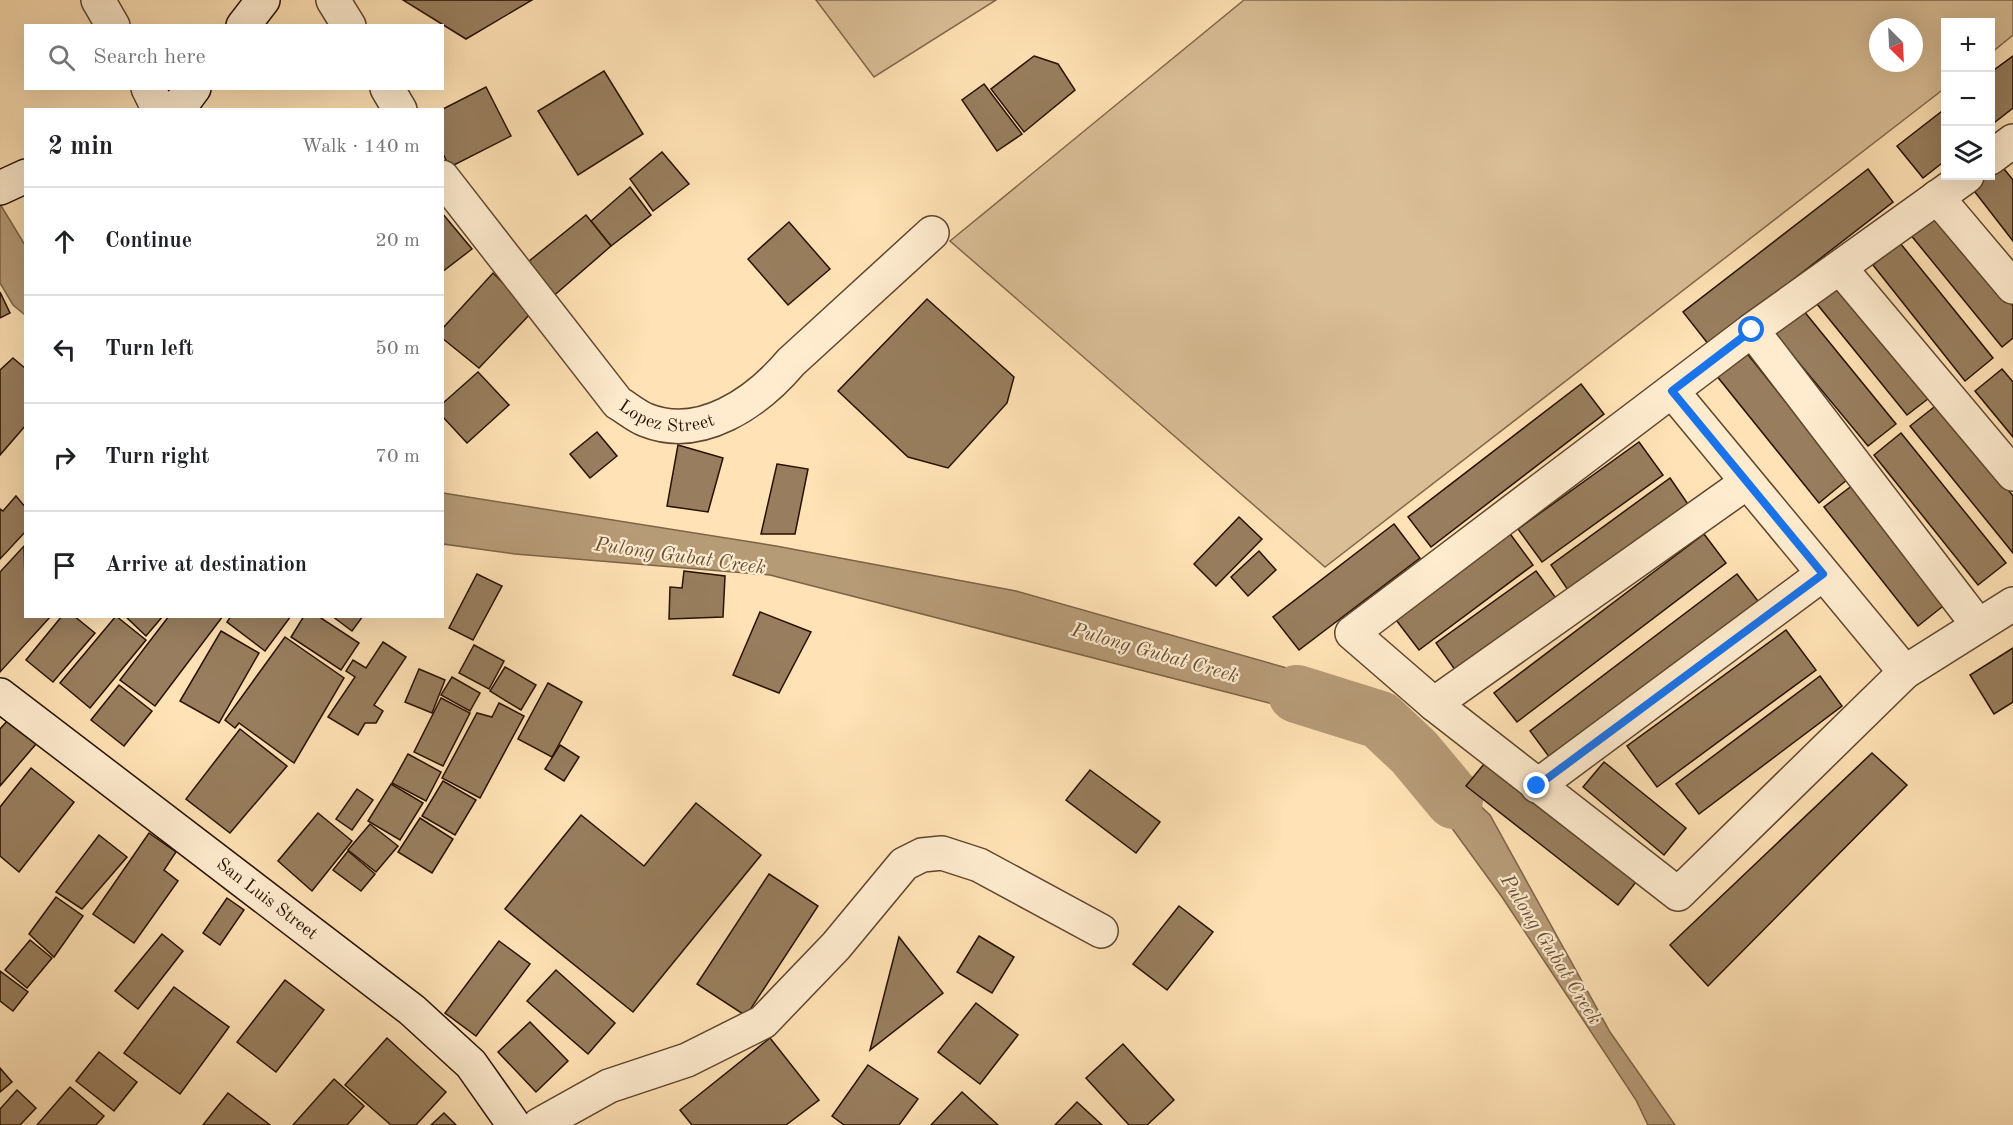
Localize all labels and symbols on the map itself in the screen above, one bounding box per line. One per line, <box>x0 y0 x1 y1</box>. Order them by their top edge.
north arrow <box>1869 18 1923 72</box>
route start <box>1738 316 1764 342</box>
street label: Lopez Street <box>615 397 717 435</box>
water label: Pulong Gubat Creek <box>592 535 767 579</box>
water label: Pulong Gubat Creek <box>1068 620 1241 688</box>
route end <box>1523 772 1549 798</box>
street label: San Luis Street <box>213 855 321 943</box>
water label: Pulong Gubat Creek <box>1495 871 1604 1029</box>

